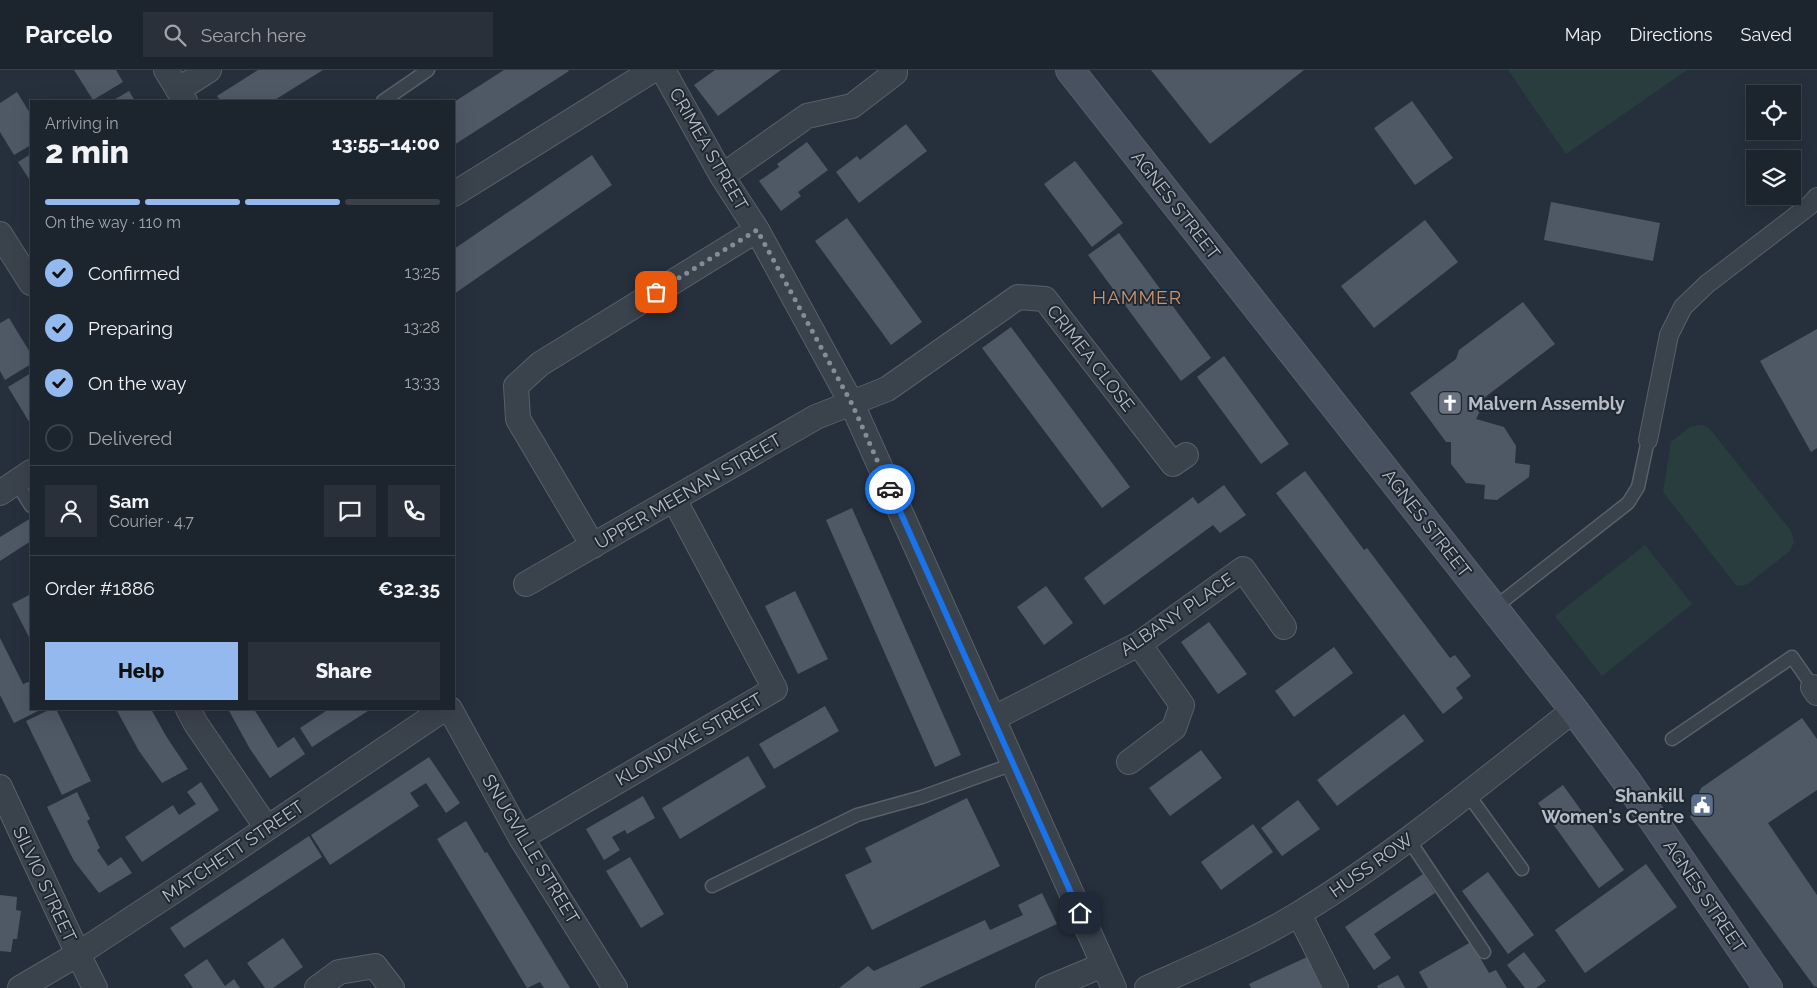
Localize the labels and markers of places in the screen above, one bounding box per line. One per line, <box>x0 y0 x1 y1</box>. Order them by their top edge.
pin <box>635 271 677 313</box>
church icon: Malvern Assembly <box>1437 390 1463 416</box>
place label: Malvern Assembly <box>1468 393 1625 414</box>
place label: Shankill Women's Centre <box>1541 785 1684 827</box>
public building icon: Shankill Women's Centre <box>1689 792 1715 818</box>
pin <box>1059 892 1101 934</box>

